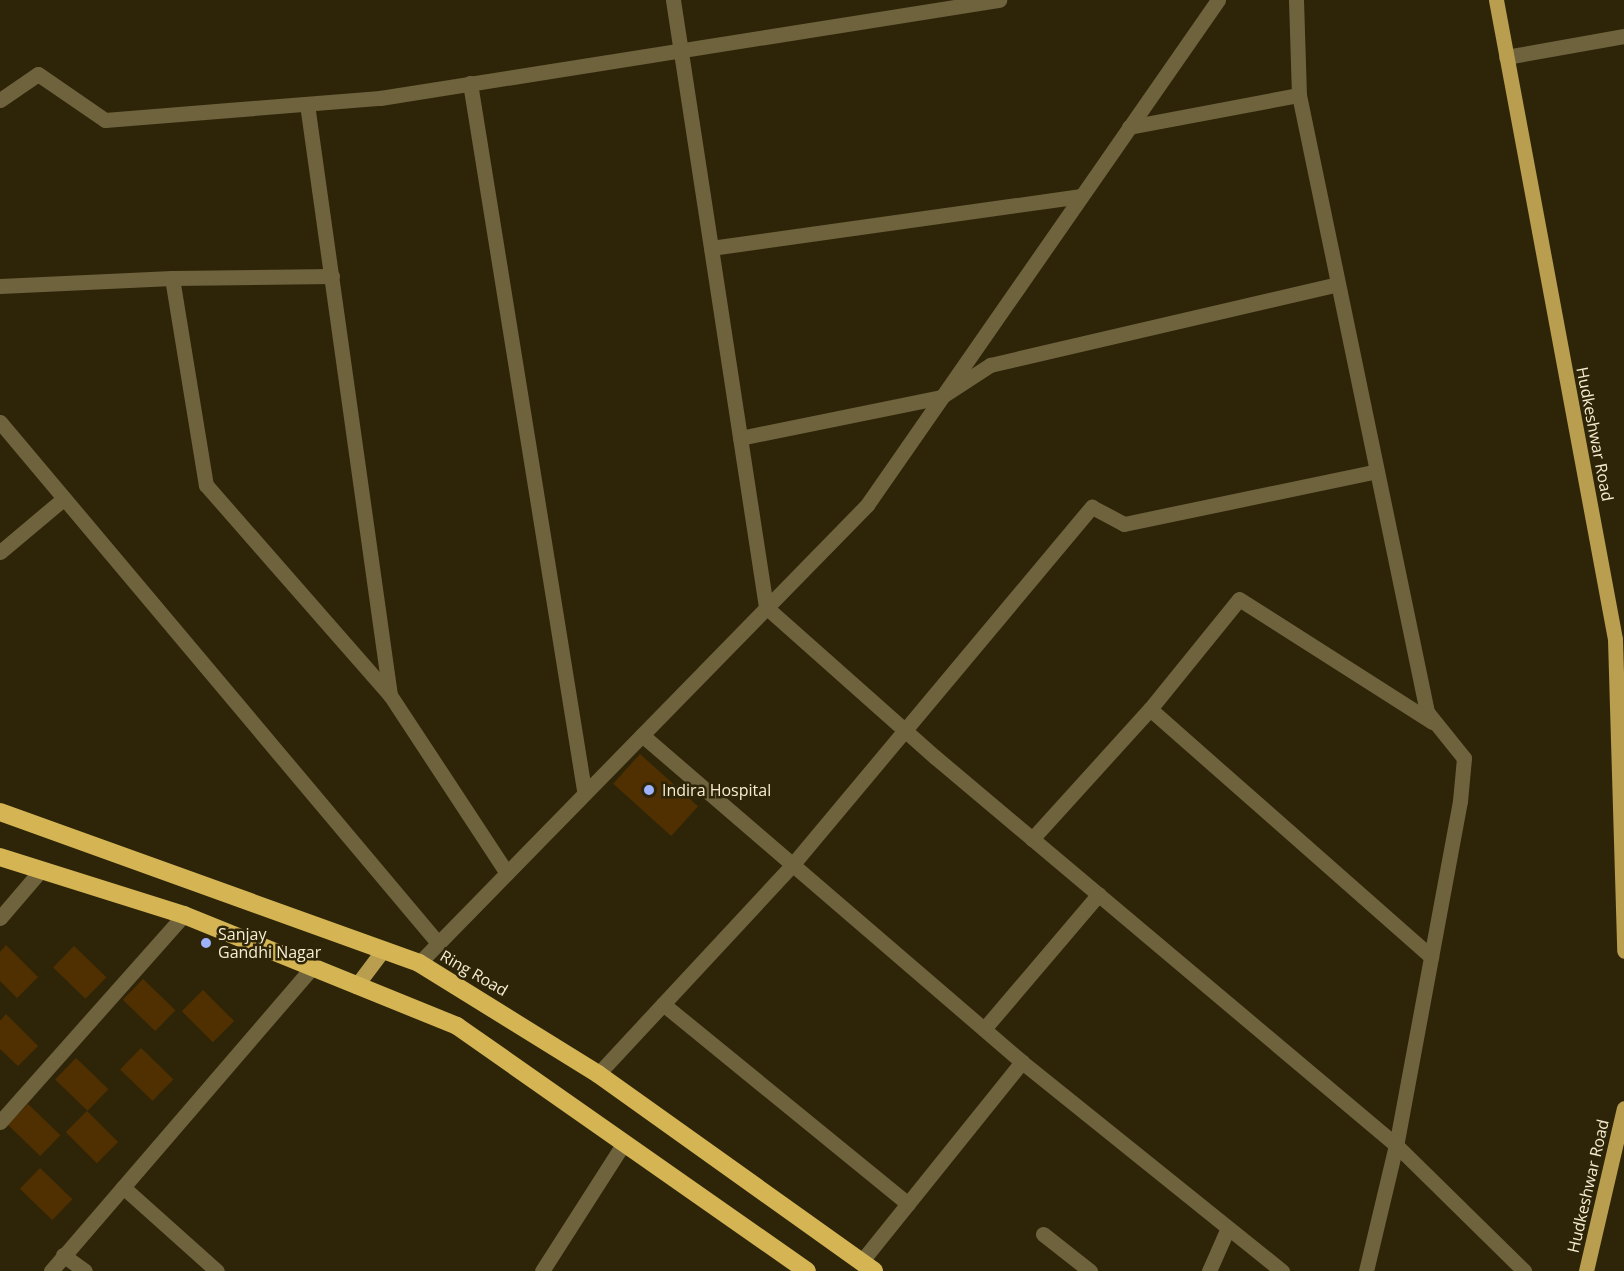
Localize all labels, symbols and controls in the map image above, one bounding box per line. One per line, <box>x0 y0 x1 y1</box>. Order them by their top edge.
street label: Hudkeshwar Road <box>1573 365 1617 503</box>
place label: Indira Hospital <box>662 780 771 800</box>
marker: Indira Hospital <box>640 781 658 799</box>
place label: Sanjay Gandhi Nagar <box>218 924 321 962</box>
marker: Sanjay Gandhi Nagar <box>199 936 213 950</box>
street label: Ring Road <box>437 946 511 1000</box>
street label: Hudkeshwar Road <box>1563 1117 1613 1255</box>

